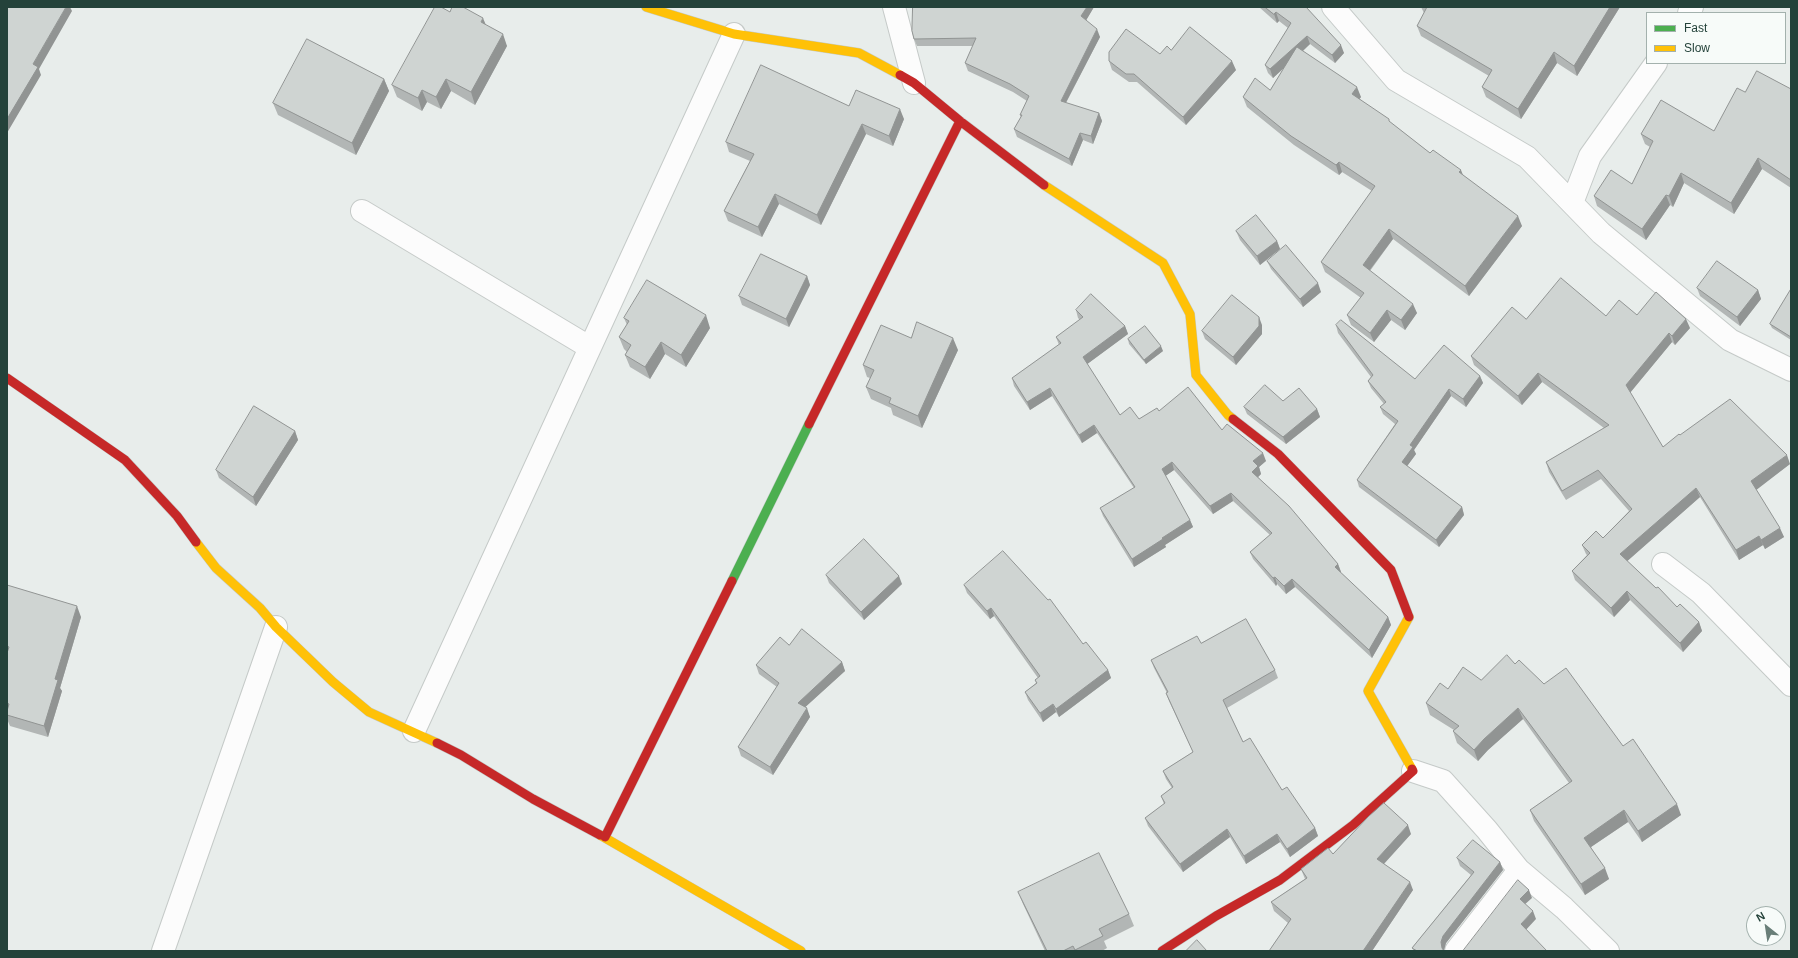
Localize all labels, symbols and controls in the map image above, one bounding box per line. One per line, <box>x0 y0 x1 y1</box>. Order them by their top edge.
legend <box>1646 12 1786 64</box>
text: Fast <box>1684 21 1707 35</box>
text: Slow <box>1684 41 1710 55</box>
north arrow <box>1746 906 1786 946</box>
text: N <box>1754 909 1767 924</box>

